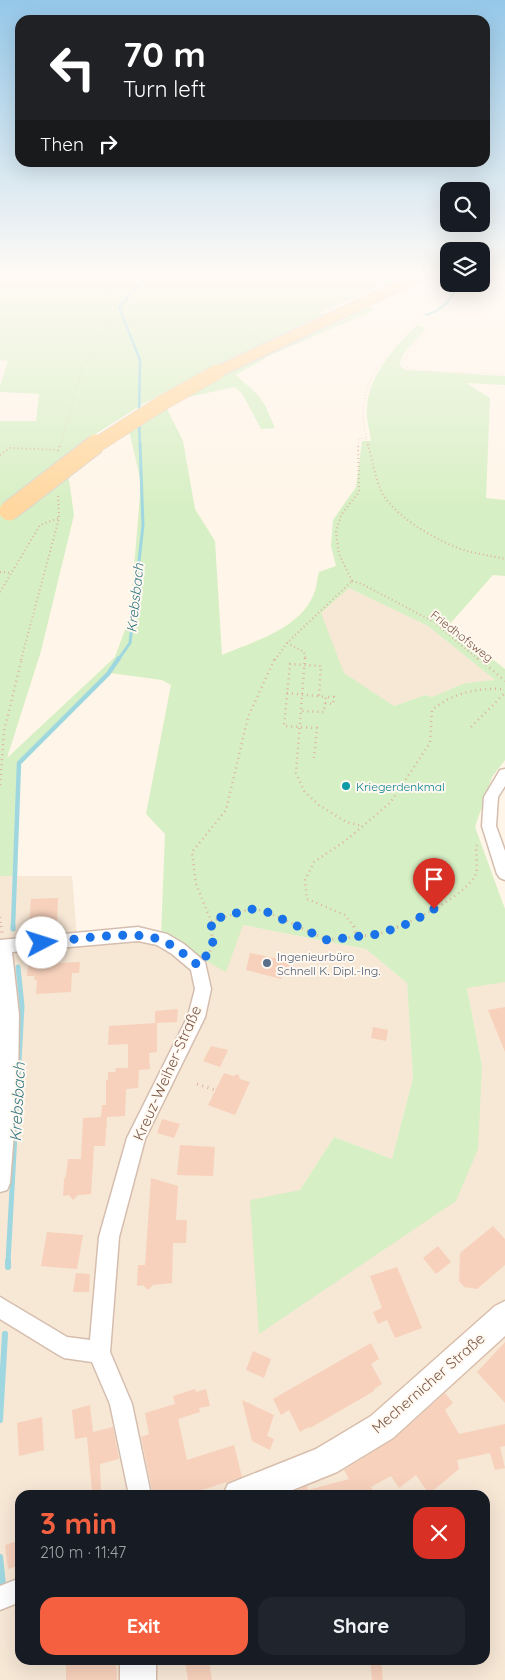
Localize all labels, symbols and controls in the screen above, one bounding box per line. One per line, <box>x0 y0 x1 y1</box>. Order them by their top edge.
text: 70 m <box>123 32 206 76</box>
icon: left <box>40 35 105 100</box>
text: Turn left <box>123 75 206 103</box>
icon: right <box>94 130 122 158</box>
text: Then <box>40 132 84 156</box>
map controls <box>440 182 490 292</box>
button: search <box>440 182 490 232</box>
button: layers <box>440 242 490 292</box>
water label: Krebsbach <box>122 561 148 634</box>
street label: Friedhofsweg <box>428 607 496 665</box>
place label: Kriegerdenkmal <box>356 779 445 794</box>
marker: Kriegerdenkmal <box>340 780 352 792</box>
pin <box>413 858 455 909</box>
icon: arrive <box>420 865 448 893</box>
position arrow <box>15 916 67 968</box>
place label: Ingenieurbüro Schnell K. Dipl.-Ing. <box>277 949 381 978</box>
marker: Ingenieurbüro Schnell K. Dipl.-Ing. <box>261 957 273 969</box>
street label: Kreuz-Weiher-Straße <box>129 1003 205 1143</box>
water label: Krebsbach <box>5 1061 29 1142</box>
street label: Mechernicher Straße <box>368 1329 488 1437</box>
text: 3 min <box>40 1504 117 1542</box>
button: close <box>413 1507 465 1559</box>
text: 210 m · 11:47 <box>40 1542 126 1562</box>
button: Exit <box>40 1597 248 1655</box>
button: Share <box>258 1597 465 1655</box>

